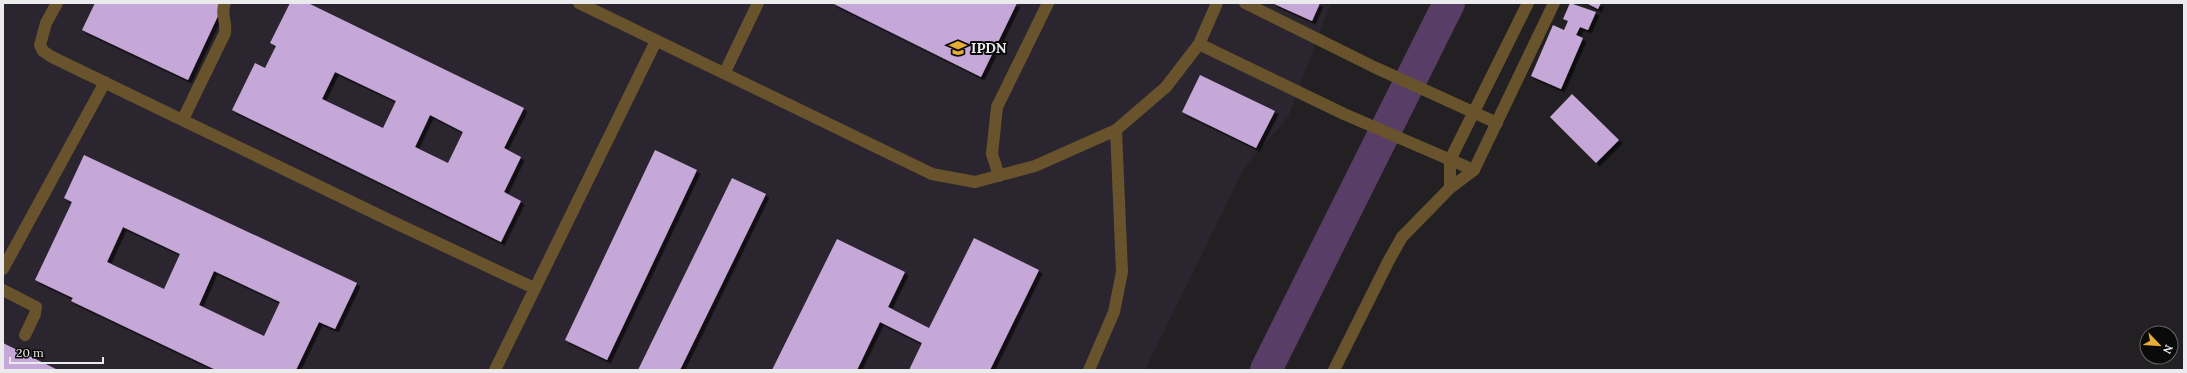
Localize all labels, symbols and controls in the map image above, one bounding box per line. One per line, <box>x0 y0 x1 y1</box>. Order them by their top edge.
school or university icon: IPDN <box>948 38 968 58</box>
place label: IPDN <box>971 39 1007 57</box>
north arrow <box>2139 325 2179 365</box>
scale bar <box>10 339 103 365</box>
text: N <box>2160 342 2176 356</box>
text: 20 m <box>16 345 44 360</box>

